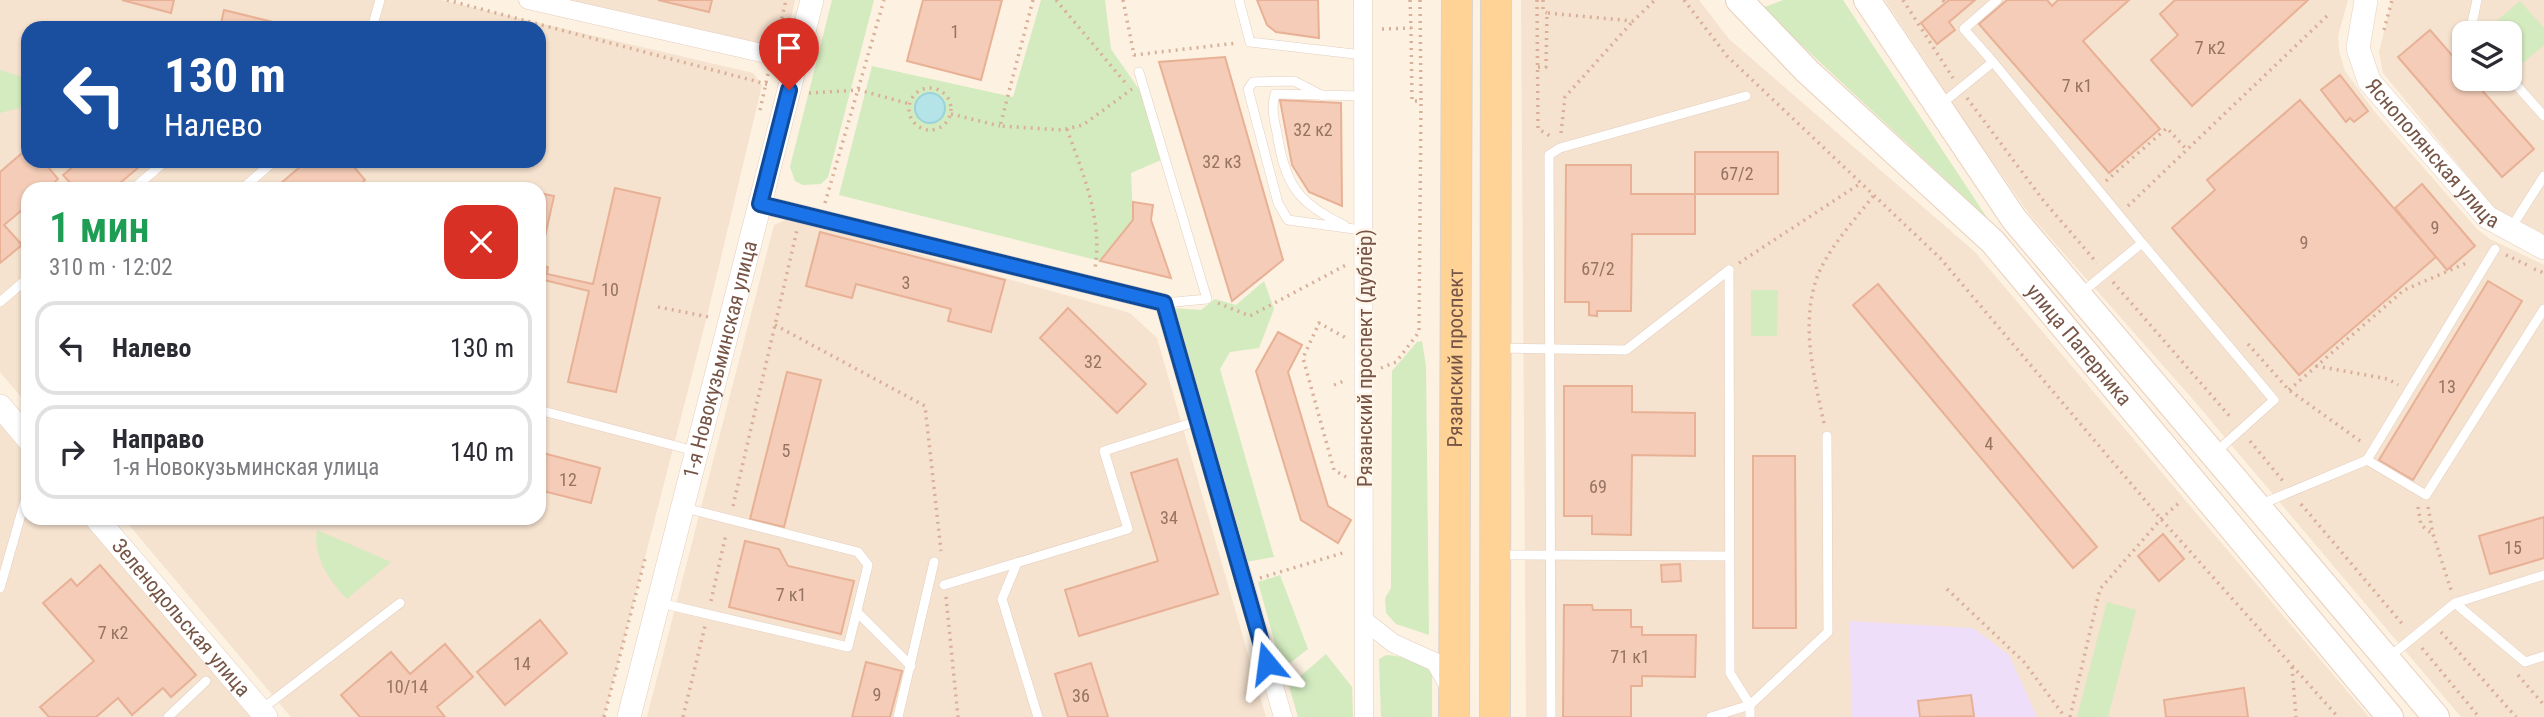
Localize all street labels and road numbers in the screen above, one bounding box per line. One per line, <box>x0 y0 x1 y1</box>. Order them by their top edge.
street label: Яснополянская улица <box>2361 74 2503 233</box>
street label: Рязанский проспект (дублёр) <box>1353 229 1377 487</box>
street label: 1-я Новокузьминская улица <box>678 238 762 481</box>
street label: Рязанский проспект <box>1443 268 1468 447</box>
street label: улица Паперника <box>2021 279 2137 411</box>
street label: Зеленодольская улица <box>107 534 255 701</box>

